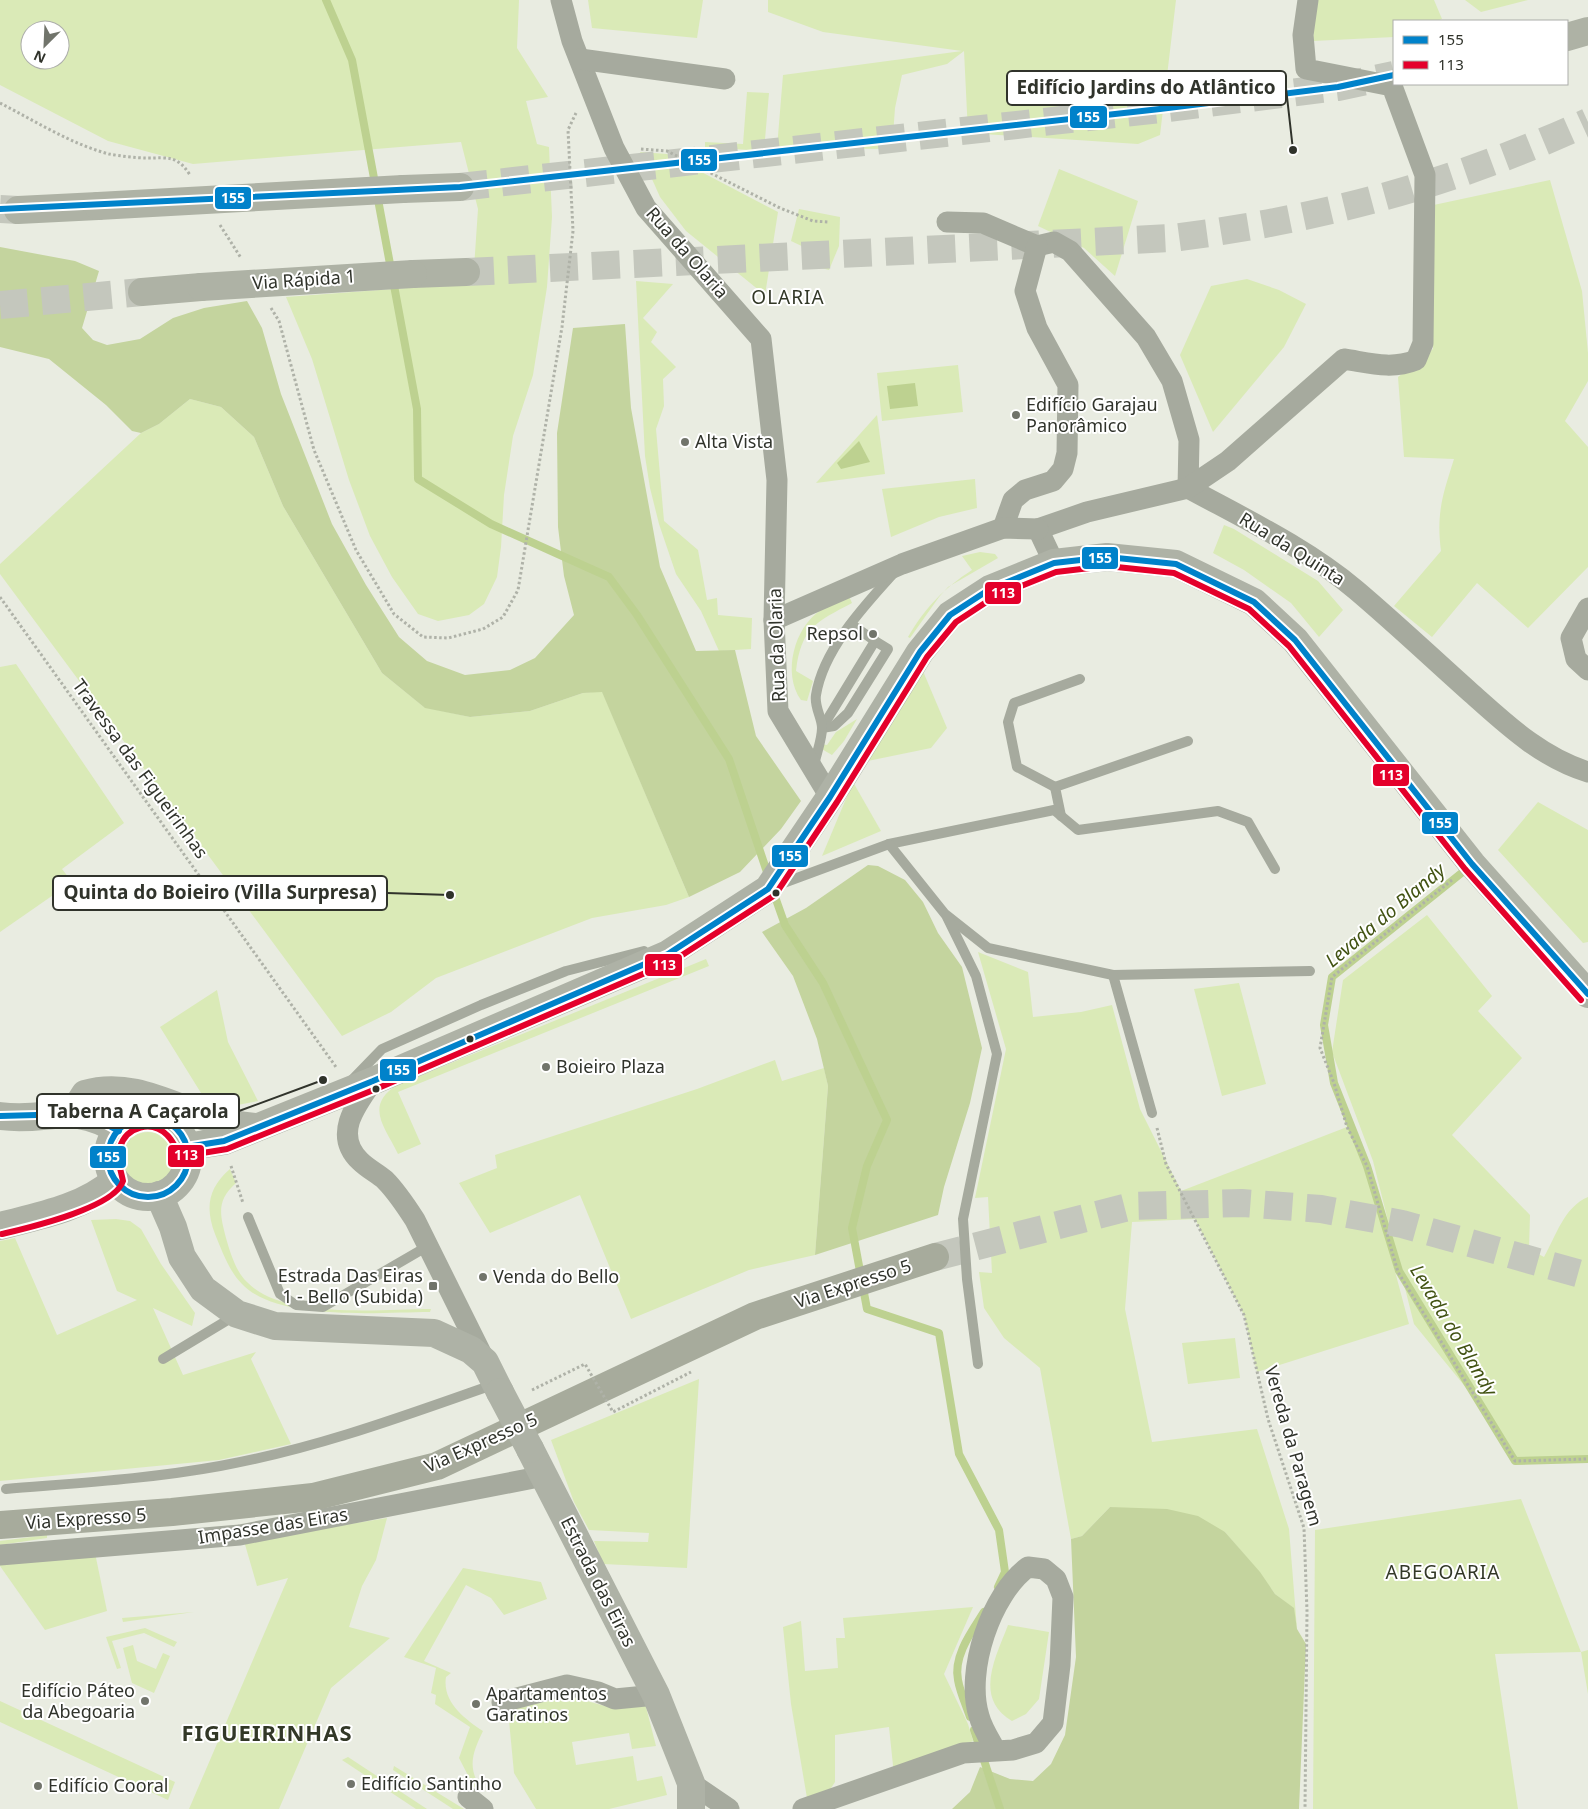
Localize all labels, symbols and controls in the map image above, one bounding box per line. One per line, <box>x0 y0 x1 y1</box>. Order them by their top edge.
north arrow <box>20 20 70 70</box>
legend <box>1393 20 1568 85</box>
text: 155 <box>1438 29 1464 49</box>
text: N <box>30 46 49 68</box>
text: 113 <box>1438 54 1464 74</box>
callout: Edifício Jardins do Atlântico <box>1007 71 1286 105</box>
text: Edifício Jardins do Atlântico <box>1016 74 1276 100</box>
line badge: 155 <box>1069 105 1108 129</box>
text: 155 <box>1076 107 1100 126</box>
line badge: 155 <box>680 148 718 172</box>
text: 155 <box>687 150 711 169</box>
line badge: 155 <box>214 186 252 210</box>
text: 155 <box>221 188 245 207</box>
street label: Rua da Olaria <box>641 201 734 303</box>
street label: Via Rápida 1 <box>252 263 356 295</box>
district label: OLARIA <box>751 284 825 310</box>
place label: Edifício Garajau Panorâmico <box>1026 392 1158 437</box>
marker: Edifício Garajau Panorâmico <box>1010 409 1022 421</box>
place label: Alta Vista <box>695 429 773 453</box>
marker: Alta Vista <box>679 436 691 448</box>
street label: Rua da Quinta <box>1235 506 1350 590</box>
line badge: 155 <box>1081 546 1119 570</box>
text: 155 <box>1088 548 1112 567</box>
line badge: 113 <box>984 581 1022 605</box>
text: 113 <box>991 583 1015 602</box>
street label: Rua da Olaria <box>762 588 790 702</box>
place label: Repsol <box>806 621 863 645</box>
marker: Repsol <box>867 628 879 640</box>
street label: Travessa das Figueirinhas <box>68 674 214 863</box>
line badge: 113 <box>1372 763 1410 787</box>
text: 113 <box>1379 765 1403 784</box>
line badge: 155 <box>1421 811 1459 835</box>
text: 155 <box>1428 813 1452 832</box>
line badge: 155 <box>771 844 809 868</box>
text: 155 <box>778 846 802 865</box>
water label: Levada do Blandy <box>1319 856 1451 973</box>
callout: Quinta do Boieiro (Villa Surpresa) <box>53 876 387 910</box>
text: Quinta do Boieiro (Villa Surpresa) <box>63 879 377 905</box>
unlabelled marker <box>771 888 781 898</box>
line badge: 113 <box>644 953 683 977</box>
text: 113 <box>652 955 676 974</box>
unlabelled marker <box>465 1034 475 1044</box>
place label: Boieiro Plaza <box>556 1054 665 1078</box>
line badge: 155 <box>379 1058 417 1082</box>
text: 155 <box>386 1060 410 1079</box>
marker: Boieiro Plaza <box>540 1061 552 1073</box>
unlabelled marker <box>371 1084 381 1094</box>
callout: Taberna A Caçarola <box>37 1094 239 1128</box>
text: Taberna A Caçarola <box>47 1098 229 1124</box>
line badge: 113 <box>167 1144 205 1168</box>
line badge: 155 <box>89 1145 127 1169</box>
text: 113 <box>174 1145 198 1164</box>
text: 155 <box>96 1147 120 1166</box>
street label: Via Expresso 5 <box>791 1253 914 1313</box>
water label: Levada do Blandy <box>1404 1259 1504 1402</box>
place label: Estrada Das Eiras 1 - Bello (Subida) <box>278 1263 423 1308</box>
place label: Venda do Bello <box>493 1264 619 1288</box>
marker: Venda do Bello <box>477 1271 489 1283</box>
marker: Estrada Das Eiras 1 - Bello (Subida) <box>427 1280 439 1292</box>
street label: Vereda da Paragem <box>1260 1363 1328 1529</box>
street label: Via Expresso 5 <box>420 1406 541 1478</box>
street label: Impasse das Eiras <box>196 1501 349 1549</box>
street label: Via Expresso 5 <box>25 1502 147 1534</box>
street label: Estrada das Eiras <box>556 1512 642 1651</box>
district label: ABEGOARIA <box>1386 1559 1500 1585</box>
place label: Edifício Páteo da Abegoaria <box>21 1678 135 1723</box>
place label: Apartamentos Garatinos <box>486 1681 607 1726</box>
marker: Edifício Páteo da Abegoaria <box>139 1695 151 1707</box>
marker: Apartamentos Garatinos <box>470 1698 482 1710</box>
district label: FIGUEIRINHAS <box>181 1717 353 1747</box>
place label: Edifício Santinho <box>361 1771 502 1795</box>
place label: Edifício Cooral <box>48 1773 168 1797</box>
marker: Edifício Santinho <box>345 1778 357 1790</box>
marker: Edifício Cooral <box>32 1780 44 1792</box>

